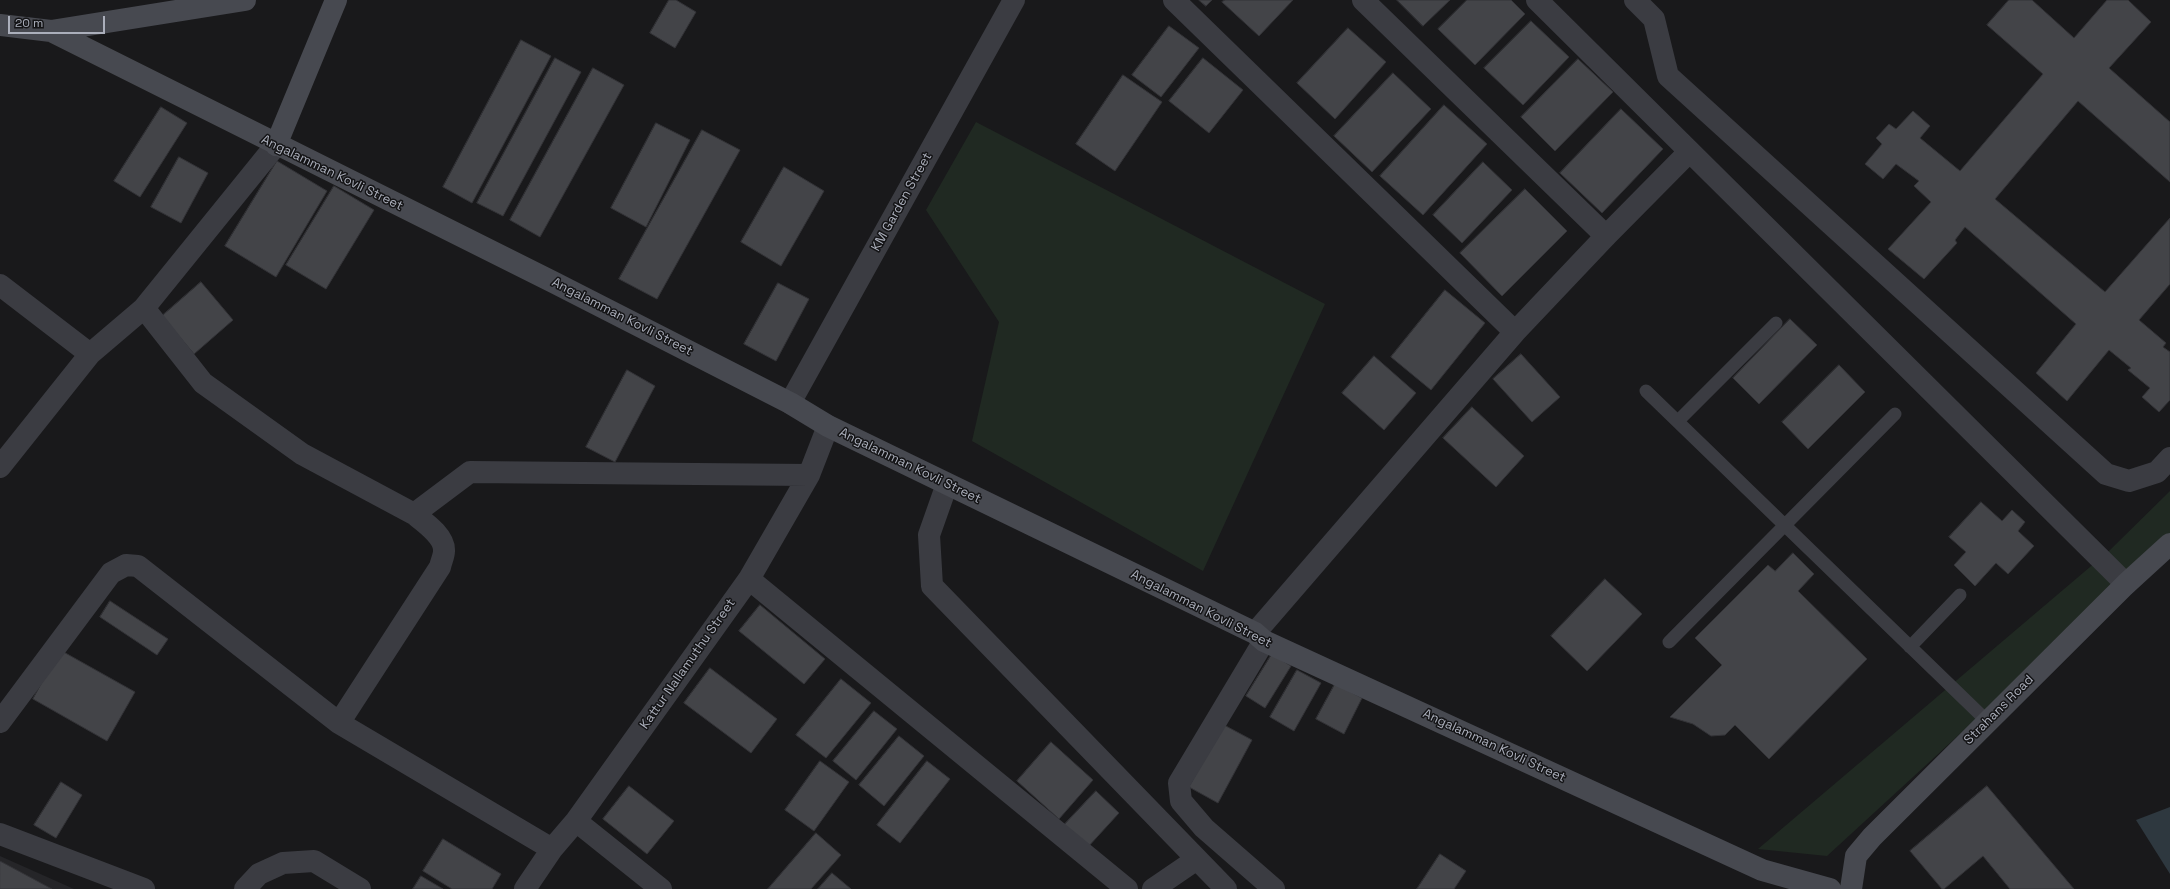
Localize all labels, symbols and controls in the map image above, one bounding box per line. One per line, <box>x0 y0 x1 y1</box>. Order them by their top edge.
scale bar <box>10 8 107 34</box>
text: 20 m <box>15 15 43 31</box>
street label: Angalamman Kovli Street <box>259 132 405 214</box>
street label: KM Garden Street <box>868 150 936 254</box>
street label: Angalamman Kovli Street <box>549 275 695 359</box>
street label: Angalamman Kovli Street <box>837 425 983 507</box>
street label: Angalamman Kovli Street <box>1128 567 1274 651</box>
street label: Kattur Nallamuthu Street <box>637 596 739 732</box>
street label: Strahans Road <box>1961 672 2037 748</box>
street label: Angalamman Kovli Street <box>1420 706 1568 786</box>

